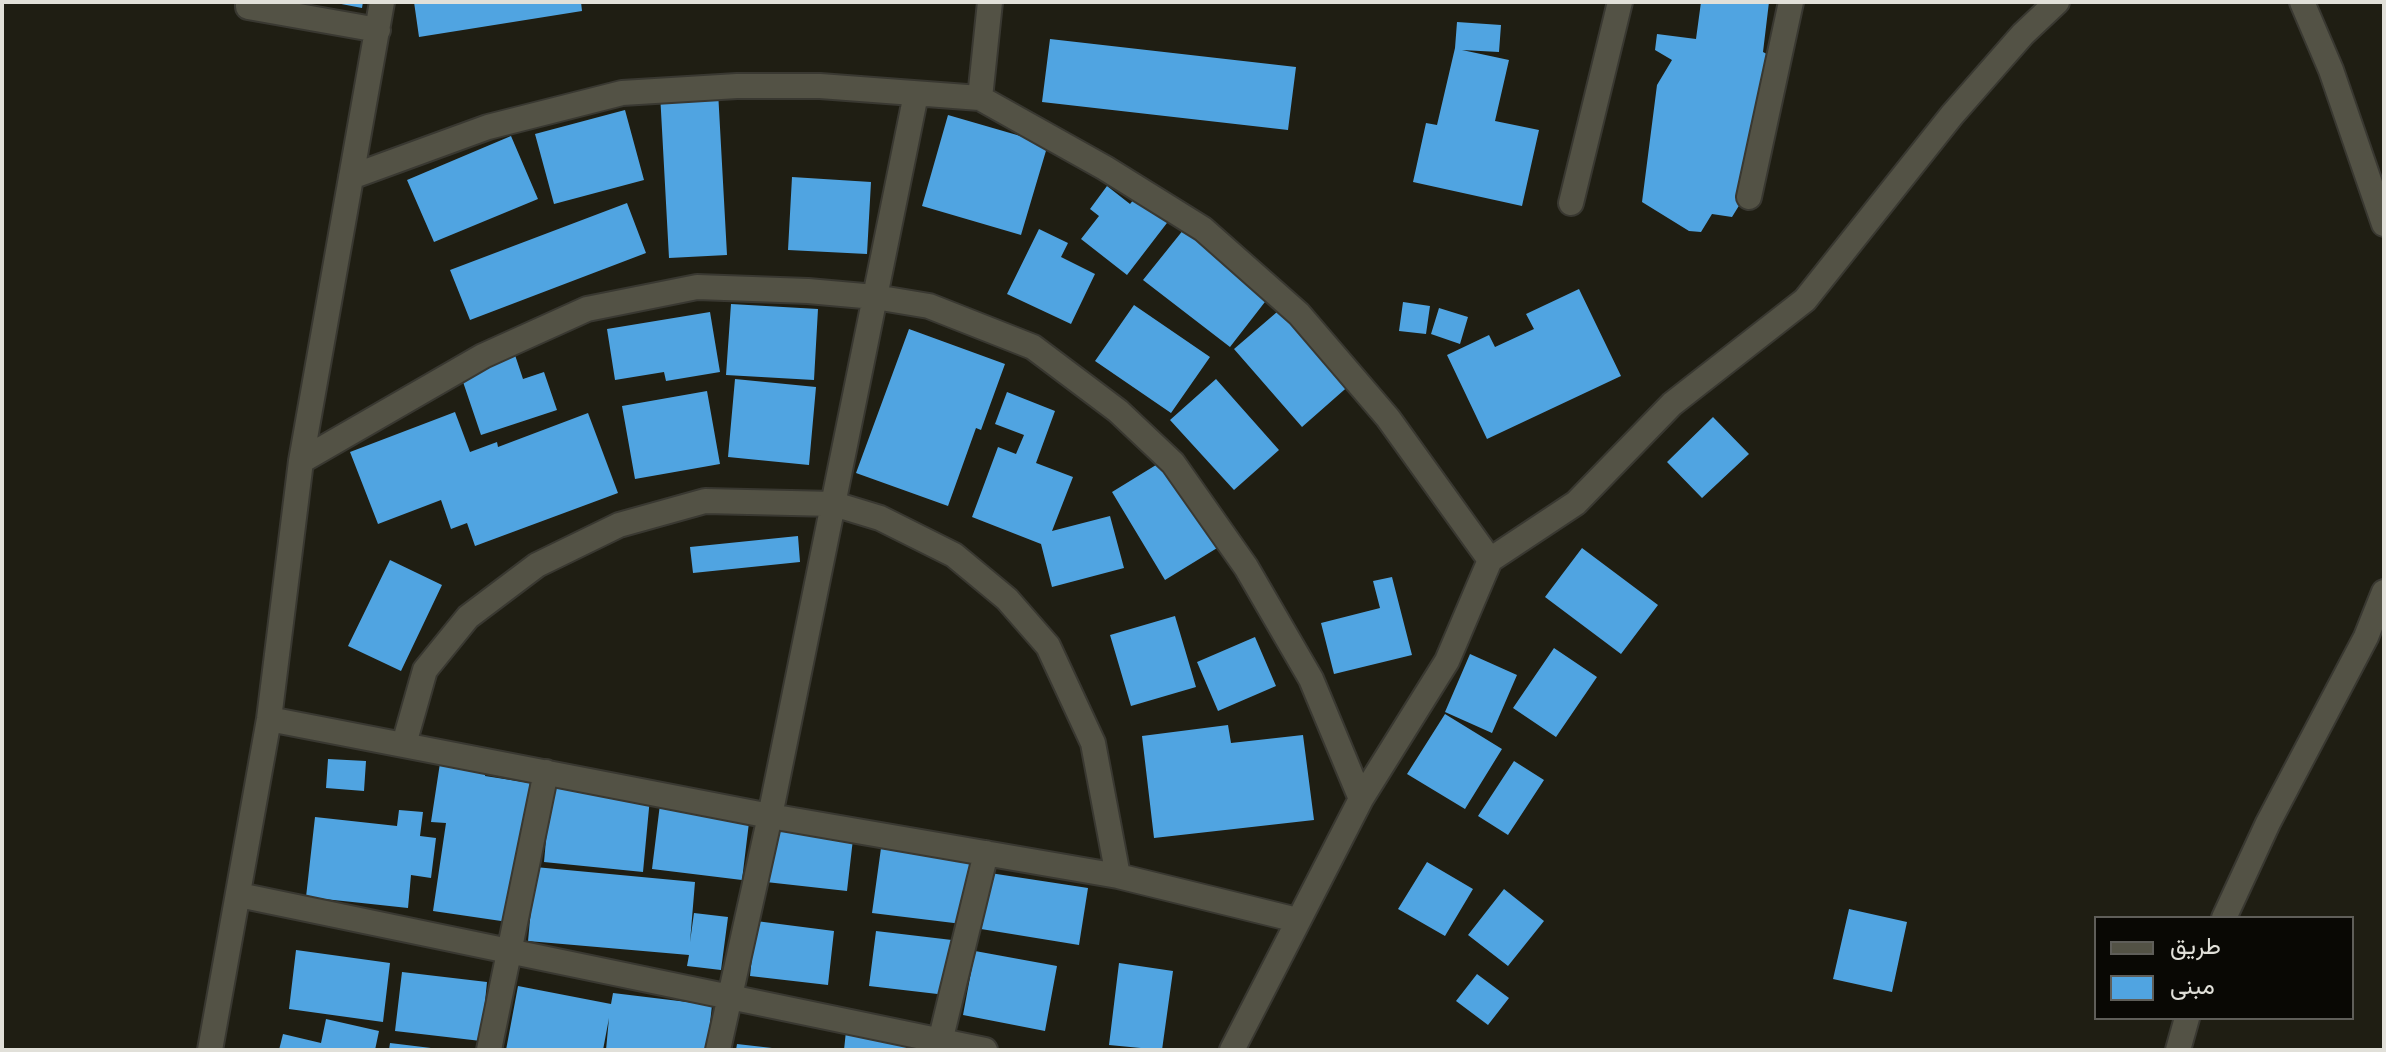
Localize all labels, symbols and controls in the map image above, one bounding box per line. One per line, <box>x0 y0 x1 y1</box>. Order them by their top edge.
legend <box>2094 916 2354 1020</box>
text: طريق <box>2170 929 2221 961</box>
text: مبنى <box>2170 969 2215 1001</box>

